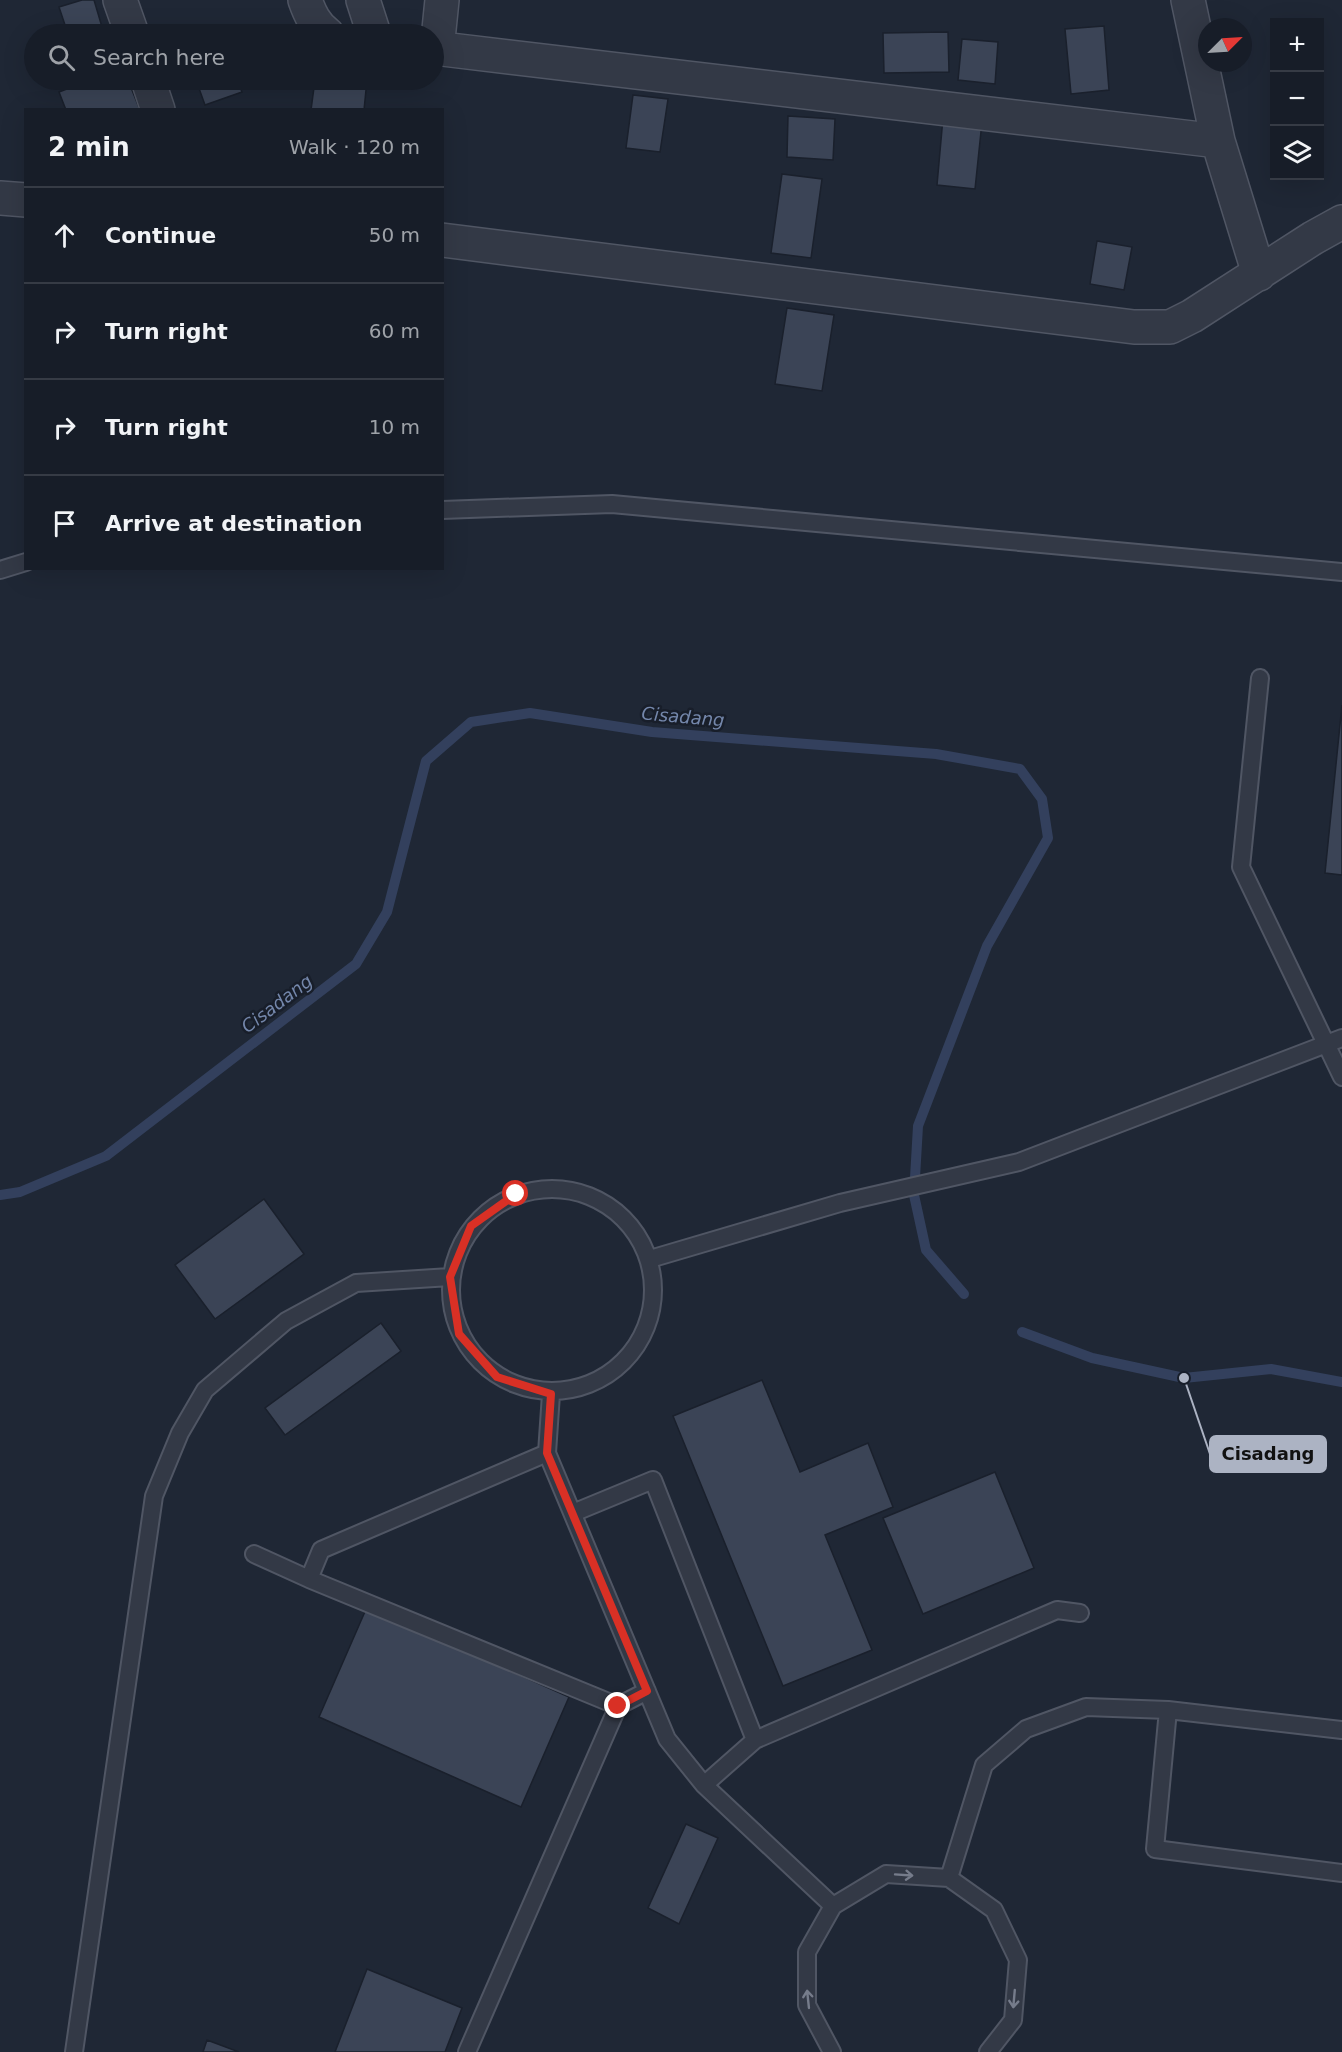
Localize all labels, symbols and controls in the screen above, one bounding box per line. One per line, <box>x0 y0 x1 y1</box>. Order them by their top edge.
north arrow <box>1198 18 1252 72</box>
map controls <box>1270 18 1324 180</box>
button: + <box>1270 18 1324 72</box>
search box <box>24 24 444 90</box>
icon: search <box>45 41 78 74</box>
text: Search here <box>93 45 225 70</box>
button: − <box>1270 72 1324 126</box>
button: layers <box>1270 126 1324 180</box>
text: 2 min <box>48 132 130 162</box>
text: Walk · 120 m <box>289 135 420 159</box>
icon: ahead <box>48 219 81 252</box>
text: Continue <box>105 223 216 248</box>
text: 50 m <box>369 223 420 247</box>
icon: right <box>48 315 81 348</box>
text: Turn right <box>105 319 228 344</box>
text: 60 m <box>369 319 420 343</box>
icon: right <box>48 411 81 444</box>
text: Turn right <box>105 415 228 440</box>
text: 10 m <box>369 415 420 439</box>
icon: arrive <box>48 507 81 540</box>
text: Arrive at destination <box>105 511 362 536</box>
water label: Cisadang <box>641 702 725 731</box>
water label: Cisadang <box>237 970 316 1037</box>
route start <box>502 1180 528 1206</box>
callout: Cisadang <box>1210 1436 1326 1472</box>
text: Cisadang <box>1222 1443 1314 1464</box>
route end <box>604 1692 630 1718</box>
one-way arrow <box>893 1870 913 1881</box>
one-way arrow <box>1008 1989 1019 2009</box>
one-way arrow <box>802 1990 813 2010</box>

